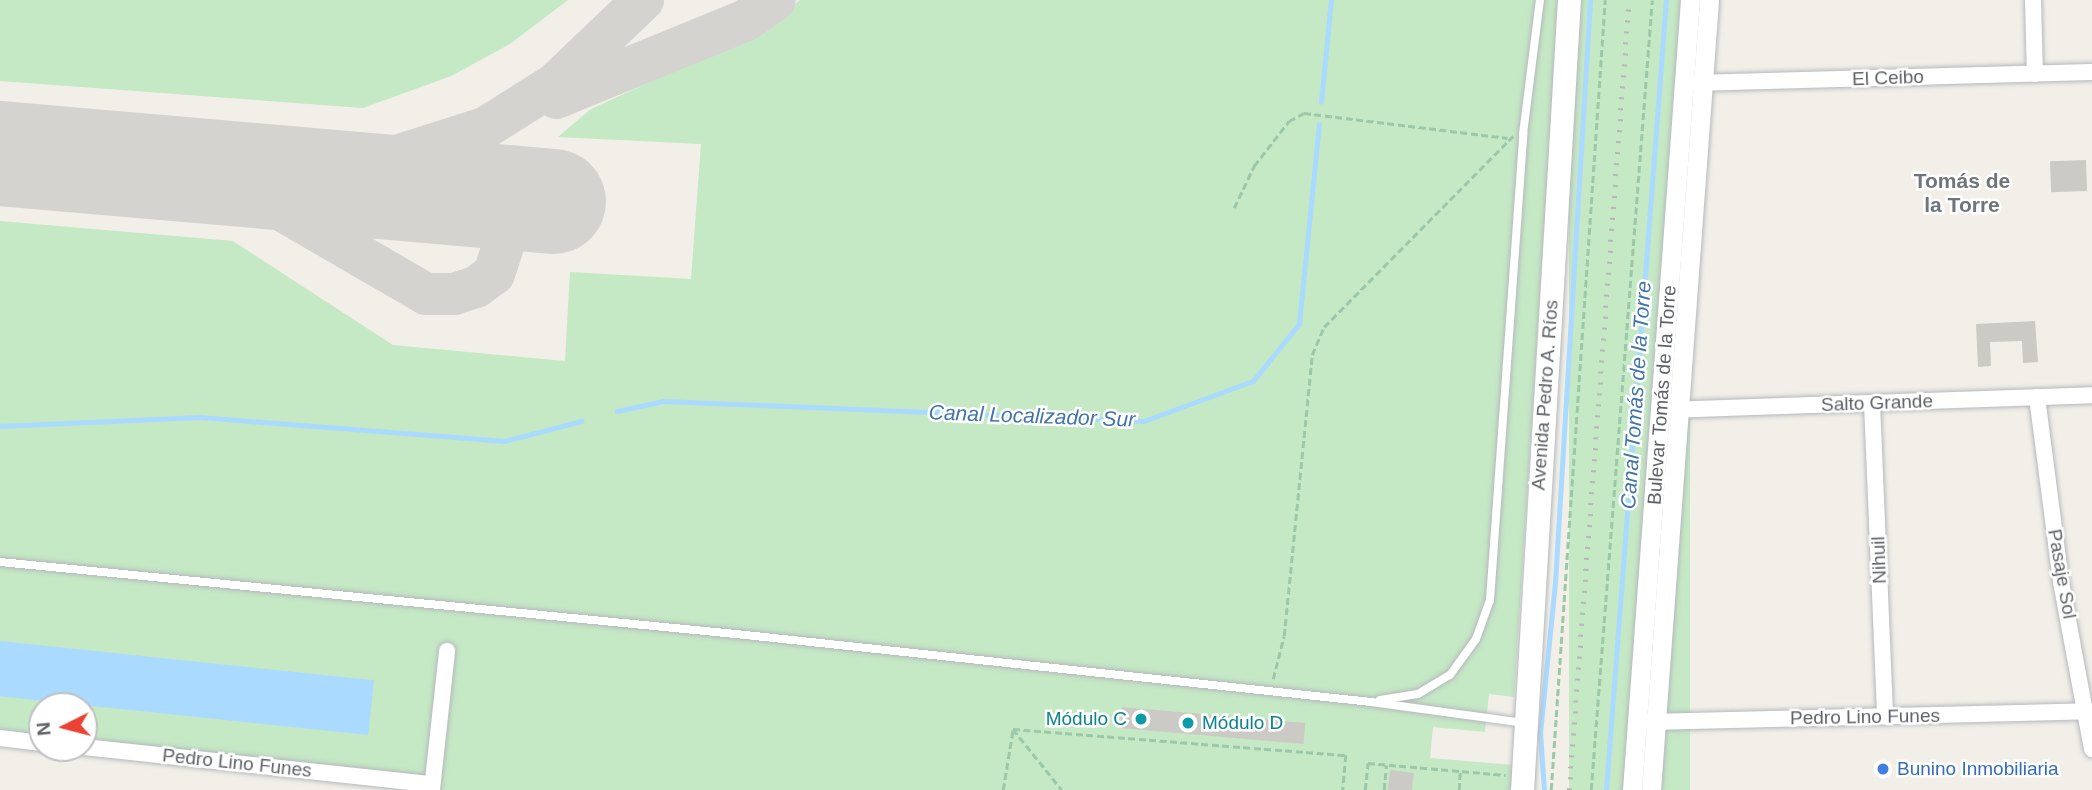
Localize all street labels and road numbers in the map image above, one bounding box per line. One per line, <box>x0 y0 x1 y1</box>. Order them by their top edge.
street label: El Ceibo <box>1852 65 1924 91</box>
street label: Bulevar Tomás de la Torre <box>1643 284 1681 506</box>
street label: Avenida Pedro A. Ríos <box>1527 299 1563 491</box>
street label: Salto Grande <box>1821 390 1933 416</box>
street label: Pasaje Sol <box>2043 527 2081 621</box>
street label: Nihuil <box>1867 536 1891 584</box>
street label: Pedro Lino Funes <box>1790 704 1940 730</box>
street label: Pedro Lino Funes <box>161 744 313 782</box>

